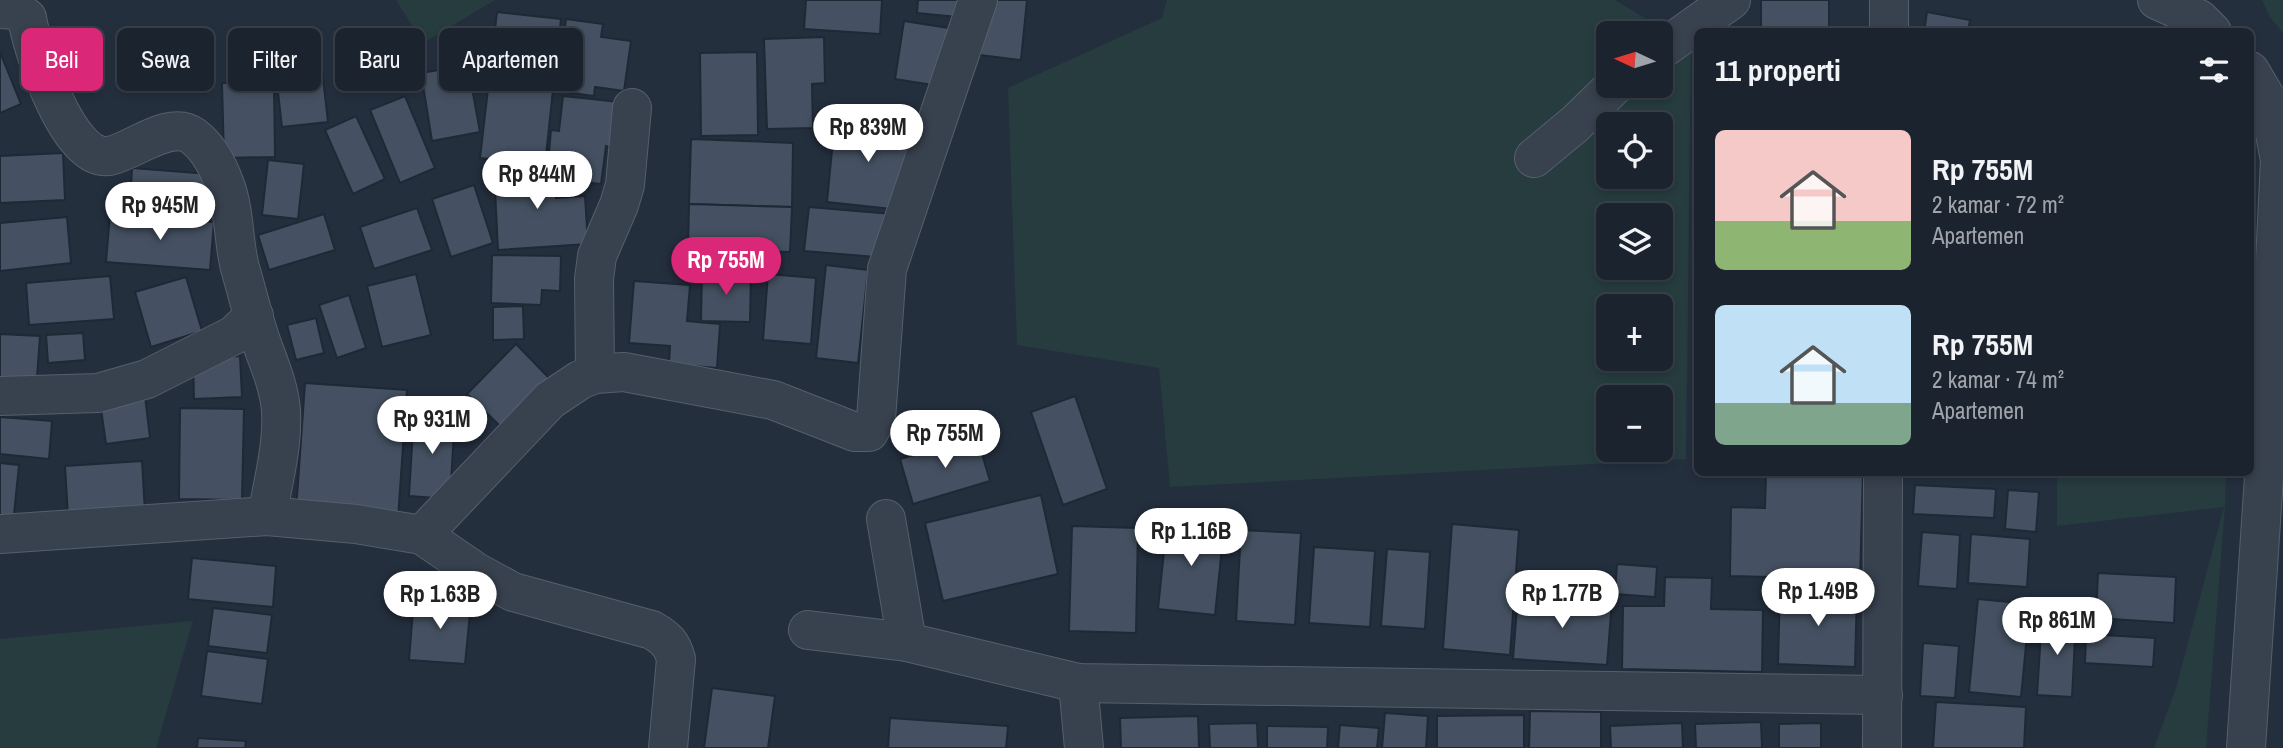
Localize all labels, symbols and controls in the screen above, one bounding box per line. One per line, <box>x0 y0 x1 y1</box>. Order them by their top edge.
north arrow <box>1596 21 1673 98</box>
map controls <box>1596 21 1673 462</box>
chip: Beli <box>21 28 103 91</box>
chip: Sewa <box>117 28 214 91</box>
chip: Filter <box>228 28 321 91</box>
chip: Baru <box>335 28 425 91</box>
chip: Apartemen <box>439 28 583 91</box>
text: 11 properti <box>1715 50 1841 90</box>
icon: filters <box>2195 51 2233 89</box>
pin: Rp 839M <box>803 104 933 164</box>
text: Rp 839M <box>829 111 907 142</box>
button: locate <box>1596 112 1673 189</box>
text: Rp 755M <box>1932 149 2033 189</box>
pin: Rp 844M <box>472 152 602 211</box>
text: Rp 844M <box>498 158 576 189</box>
icon: home <box>1771 158 1855 242</box>
pin: Rp 945M <box>95 182 225 242</box>
text: Rp 945M <box>121 189 199 220</box>
text: 2 kamar · 72 m² <box>1932 189 2064 220</box>
button: layers <box>1596 203 1673 280</box>
text: Apartemen <box>1932 220 2024 251</box>
pin: Rp 755M <box>661 238 791 297</box>
text: Rp 755M <box>687 244 765 275</box>
button: + <box>1596 294 1673 371</box>
text: Rp 755M <box>1932 324 2033 364</box>
icon: home <box>1771 333 1855 417</box>
text: 2 kamar · 74 m² <box>1932 364 2064 395</box>
button: − <box>1596 385 1673 462</box>
text: Apartemen <box>1932 395 2024 426</box>
pin: Rp 931M <box>367 396 497 456</box>
text: Rp 931M <box>393 403 471 434</box>
pin: Rp 755M <box>880 410 1010 470</box>
text: Rp 755M <box>906 417 984 448</box>
pin: Rp 1.16B <box>1119 508 1263 568</box>
text: Rp 1.16B <box>1151 515 1231 546</box>
pin: Rp 1.49B <box>1746 568 1890 628</box>
pin: Rp 1.77B <box>1490 570 1634 630</box>
pin: Rp 1.63B <box>368 572 512 631</box>
text: Rp 1.49B <box>1778 575 1858 606</box>
text: Rp 1.77B <box>1522 577 1602 608</box>
text: Rp 1.63B <box>400 578 480 609</box>
pin: Rp 861M <box>1992 598 2122 657</box>
text: Rp 861M <box>2018 604 2096 635</box>

